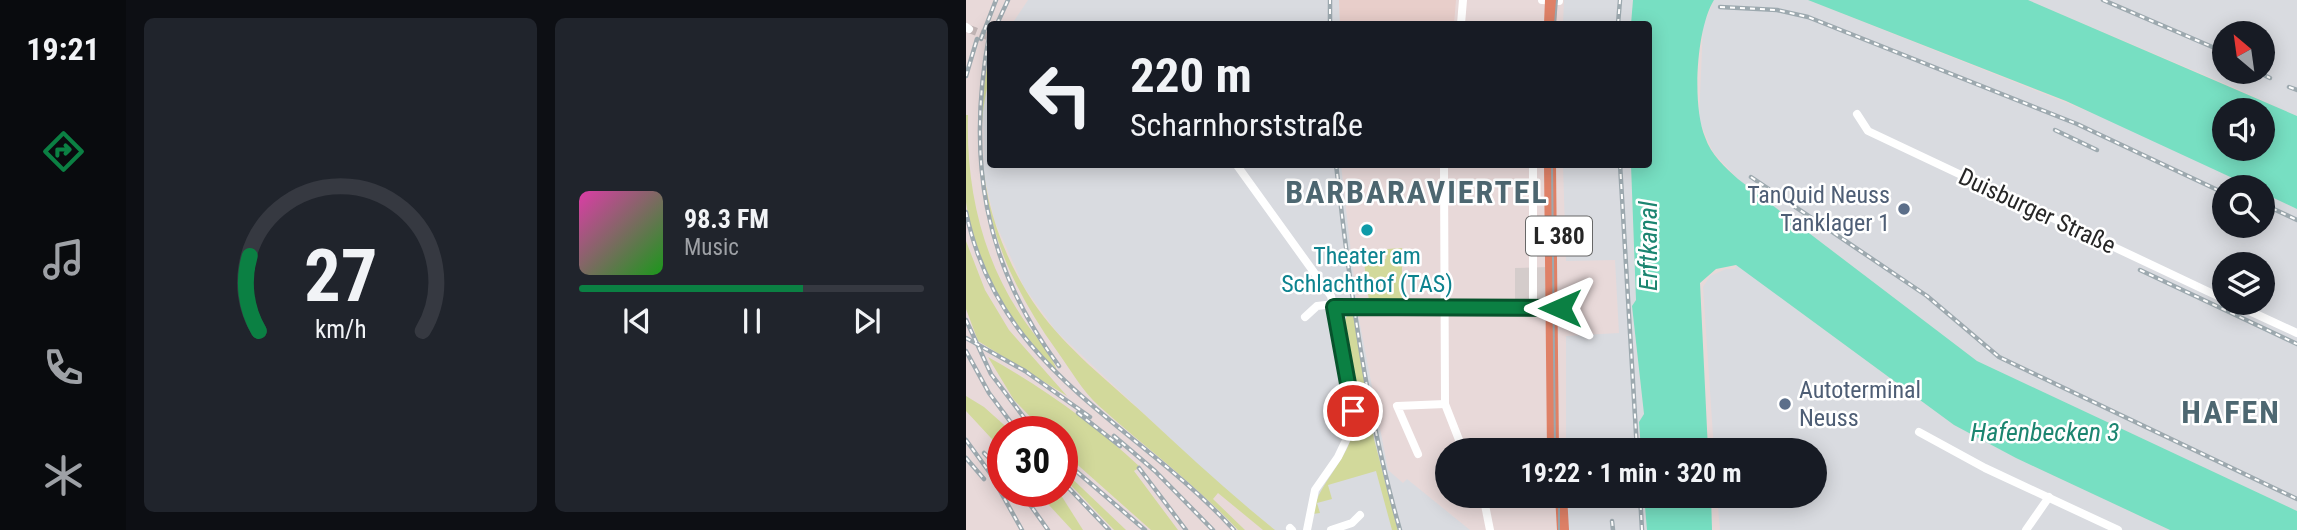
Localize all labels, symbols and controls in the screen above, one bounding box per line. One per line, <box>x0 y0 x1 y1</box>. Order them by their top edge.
north arrow <box>2212 21 2275 84</box>
map controls <box>2212 21 2275 315</box>
text: 19:21 <box>26 30 100 68</box>
text: 220 m <box>1130 47 1252 104</box>
icon: left <box>1015 49 1106 140</box>
button: sound <box>2212 98 2275 161</box>
text: Scharnhorststraße <box>1130 106 1363 144</box>
icon: directions <box>39 127 88 176</box>
street label: Duisburger Straße <box>1954 162 2120 260</box>
district label: BARBARAVIERTEL <box>1285 173 1549 211</box>
button: search <box>2212 175 2275 238</box>
place label: TanQuid Neuss Tanklager 1 <box>1747 181 1890 237</box>
water label: Erftkanal <box>1633 200 1663 291</box>
marker: TanQuid Neuss Tanklager 1 <box>1896 201 1912 217</box>
text: 98.3 FM <box>684 204 769 234</box>
road number: L 380 <box>1526 216 1592 256</box>
marker: Theater am Schlachthof (TAS) <box>1359 222 1375 238</box>
text: 27 <box>304 233 377 319</box>
text: Music <box>684 234 739 261</box>
icon: music <box>39 235 88 284</box>
place label: Theater am Schlachthof (TAS) <box>1281 242 1453 298</box>
button: layers <box>2212 252 2275 315</box>
position arrow <box>1523 271 1597 345</box>
icon: previous <box>618 302 656 340</box>
icon: pause <box>733 302 771 340</box>
icon: next <box>848 302 886 340</box>
text: km/h <box>315 315 366 344</box>
icon: phone <box>39 343 88 392</box>
place label: Autoterminal Neuss <box>1799 376 1921 432</box>
pin <box>1323 381 1383 441</box>
icon: arrive <box>1334 392 1372 430</box>
district label: HAFEN <box>2181 393 2281 431</box>
marker: Autoterminal Neuss <box>1777 396 1793 412</box>
speed limit sign: 30 <box>987 416 1078 507</box>
water label: Hafenbecken 3 <box>1971 417 2119 447</box>
icon: climate <box>39 451 88 500</box>
text: 19:22 · 1 min · 320 m <box>1521 458 1741 488</box>

